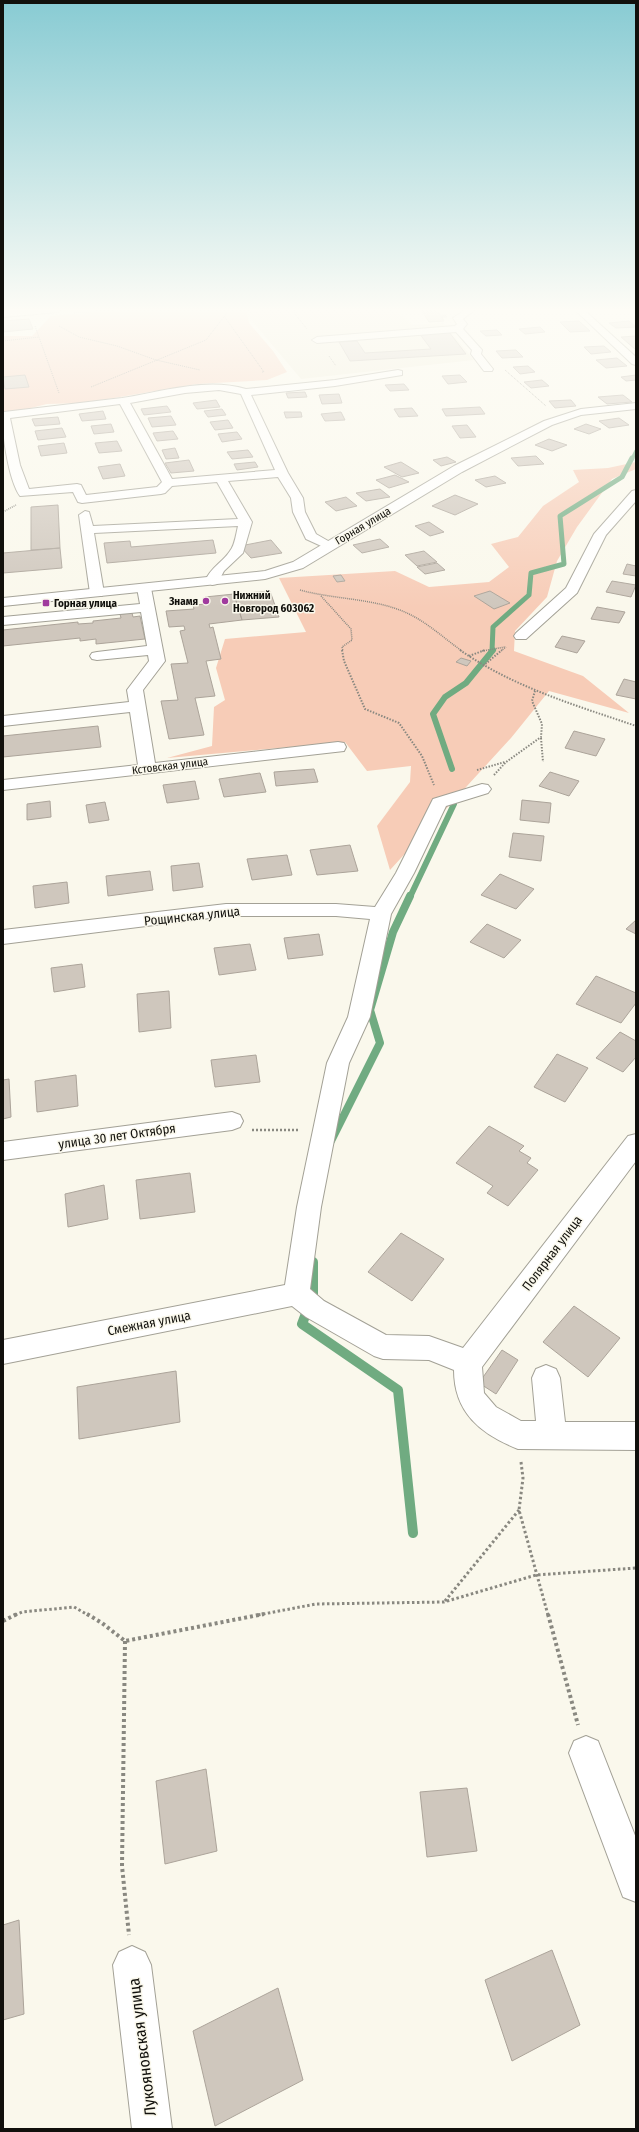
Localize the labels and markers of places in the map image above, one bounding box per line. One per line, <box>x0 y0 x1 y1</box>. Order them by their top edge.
place label: Нижний Новгород 603062 <box>233 589 314 615</box>
place label: Знамя <box>168 595 198 608</box>
marker: Знамя <box>201 596 211 606</box>
marker: Нижний Новгород 603062 <box>220 596 230 606</box>
place label: Горная улица <box>54 597 118 610</box>
marker: Горная улица <box>41 598 51 608</box>

